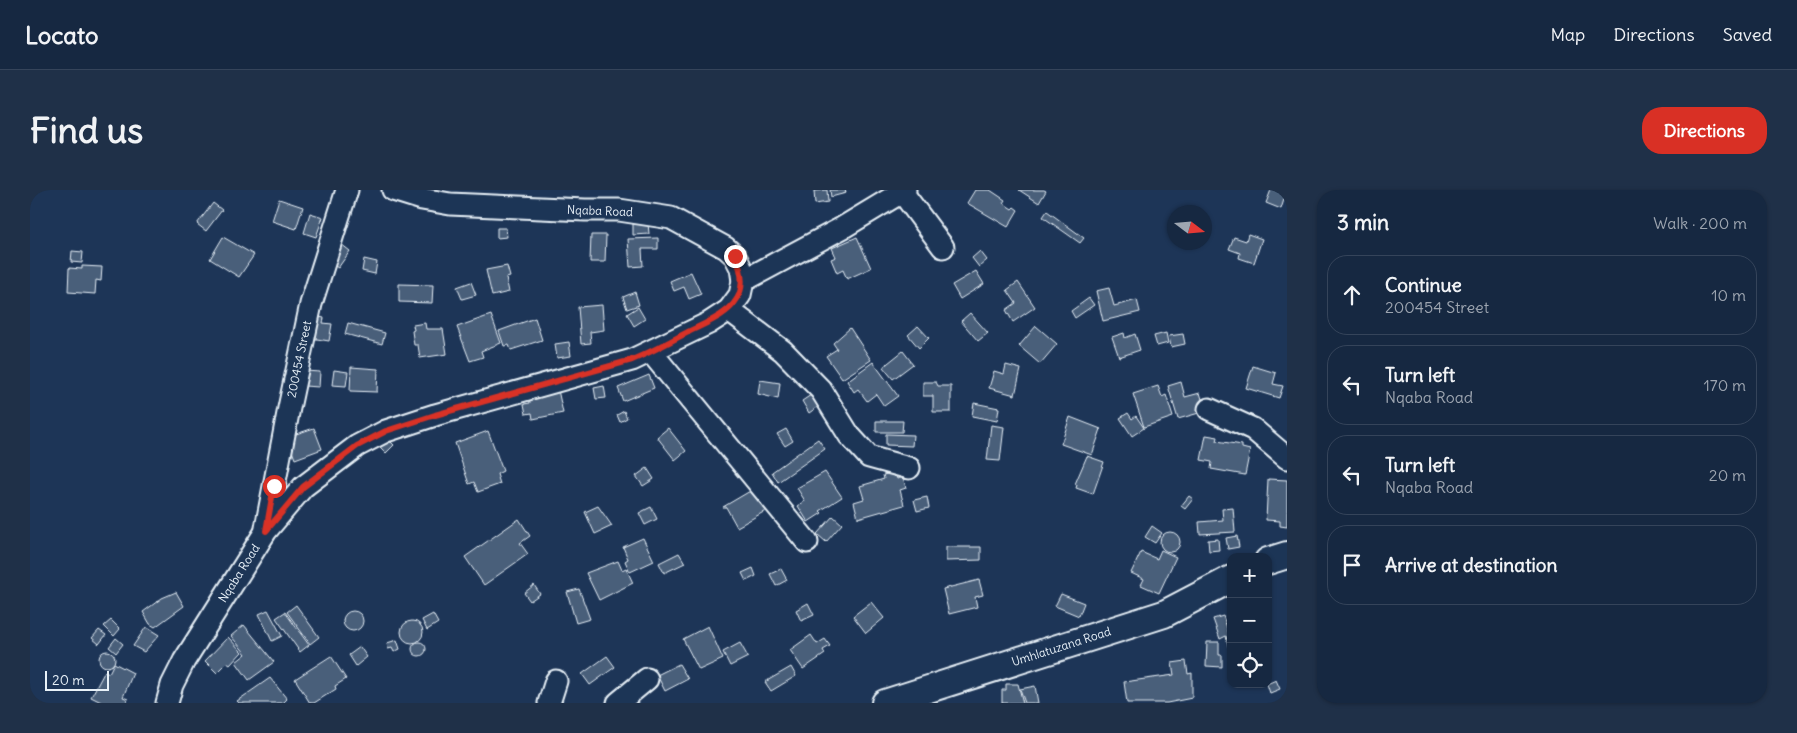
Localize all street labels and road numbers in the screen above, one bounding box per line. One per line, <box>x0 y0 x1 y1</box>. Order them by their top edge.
street label: Nqaba Road <box>567 202 633 219</box>
street label: 200454 Street <box>283 319 314 399</box>
street label: Nqaba Road <box>215 541 263 605</box>
street label: Umhlatuzana Road <box>1009 623 1113 669</box>

